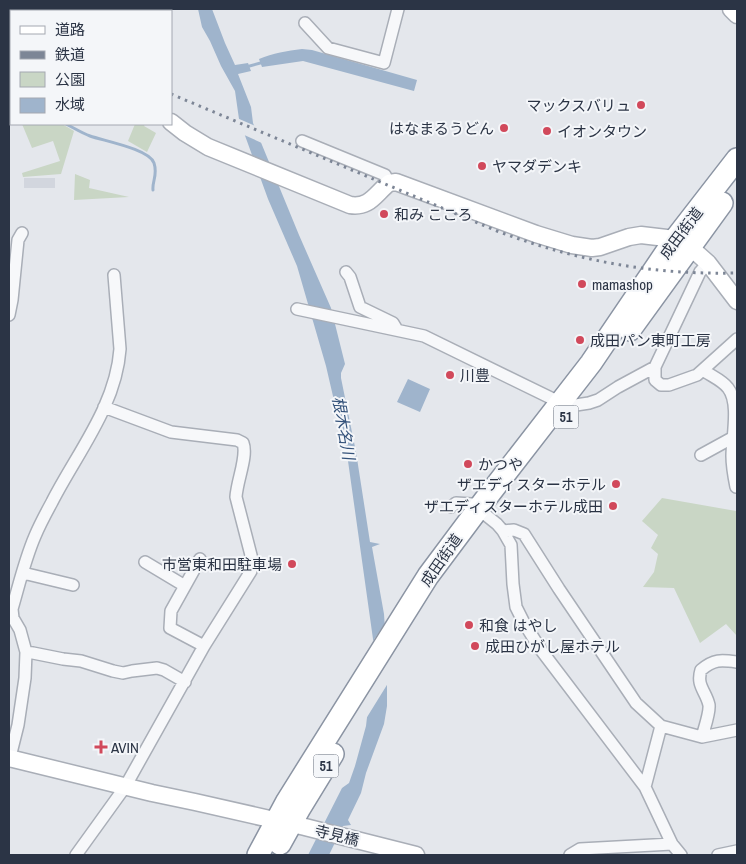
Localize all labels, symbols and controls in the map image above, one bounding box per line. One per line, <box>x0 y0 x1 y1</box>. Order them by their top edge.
legend <box>10 10 172 125</box>
text: 道路 <box>55 19 85 40</box>
text: 鉄道 <box>55 44 85 65</box>
text: 公園 <box>55 69 85 90</box>
text: 水域 <box>55 94 85 115</box>
place label: マックスバリュ <box>526 95 631 116</box>
marker: マックスバリュ <box>635 99 647 111</box>
place label: はなまるうどん <box>389 118 494 139</box>
place label: イオンタウン <box>557 121 647 142</box>
marker: はなまるうどん <box>498 122 510 134</box>
marker: イオンタウン <box>541 125 553 137</box>
place label: ヤマダデンキ <box>492 156 582 177</box>
marker: ヤマダデンキ <box>476 160 488 172</box>
street label: 成田街道 <box>655 203 707 263</box>
place label: 和み こころ <box>394 204 472 225</box>
marker: 和み こころ <box>378 208 390 220</box>
place label: mamashop <box>592 274 653 295</box>
marker: mamashop <box>576 278 588 290</box>
place label: 成田パン東町工房 <box>590 330 711 351</box>
marker: 成田パン東町工房 <box>574 334 586 346</box>
place label: 川豊 <box>460 365 490 386</box>
marker: 川豊 <box>444 369 456 381</box>
water label: 根木名川 <box>328 395 361 463</box>
road number: 51 <box>554 406 578 428</box>
place label: かつや <box>478 454 523 475</box>
marker: かつや <box>462 458 474 470</box>
place label: ザエディスターホテル <box>457 474 606 495</box>
marker: ザエディスターホテル <box>610 478 622 490</box>
place label: ザエディスターホテル成田 <box>424 496 603 517</box>
marker: ザエディスターホテル成田 <box>607 500 619 512</box>
street label: 成田街道 <box>415 529 467 591</box>
place label: 市営東和田駐車場 <box>162 554 282 575</box>
marker: 市営東和田駐車場 <box>286 558 298 570</box>
place label: 和食 はやし <box>479 615 557 636</box>
marker: 和食 はやし <box>463 619 475 631</box>
place label: 成田ひがし屋ホテル <box>485 636 620 657</box>
marker: 成田ひがし屋ホテル <box>469 640 481 652</box>
place label: AVIN <box>110 737 139 758</box>
marker: AVIN <box>95 741 107 753</box>
road number: 51 <box>314 754 338 778</box>
street label: 寺見橋 <box>313 819 361 851</box>

